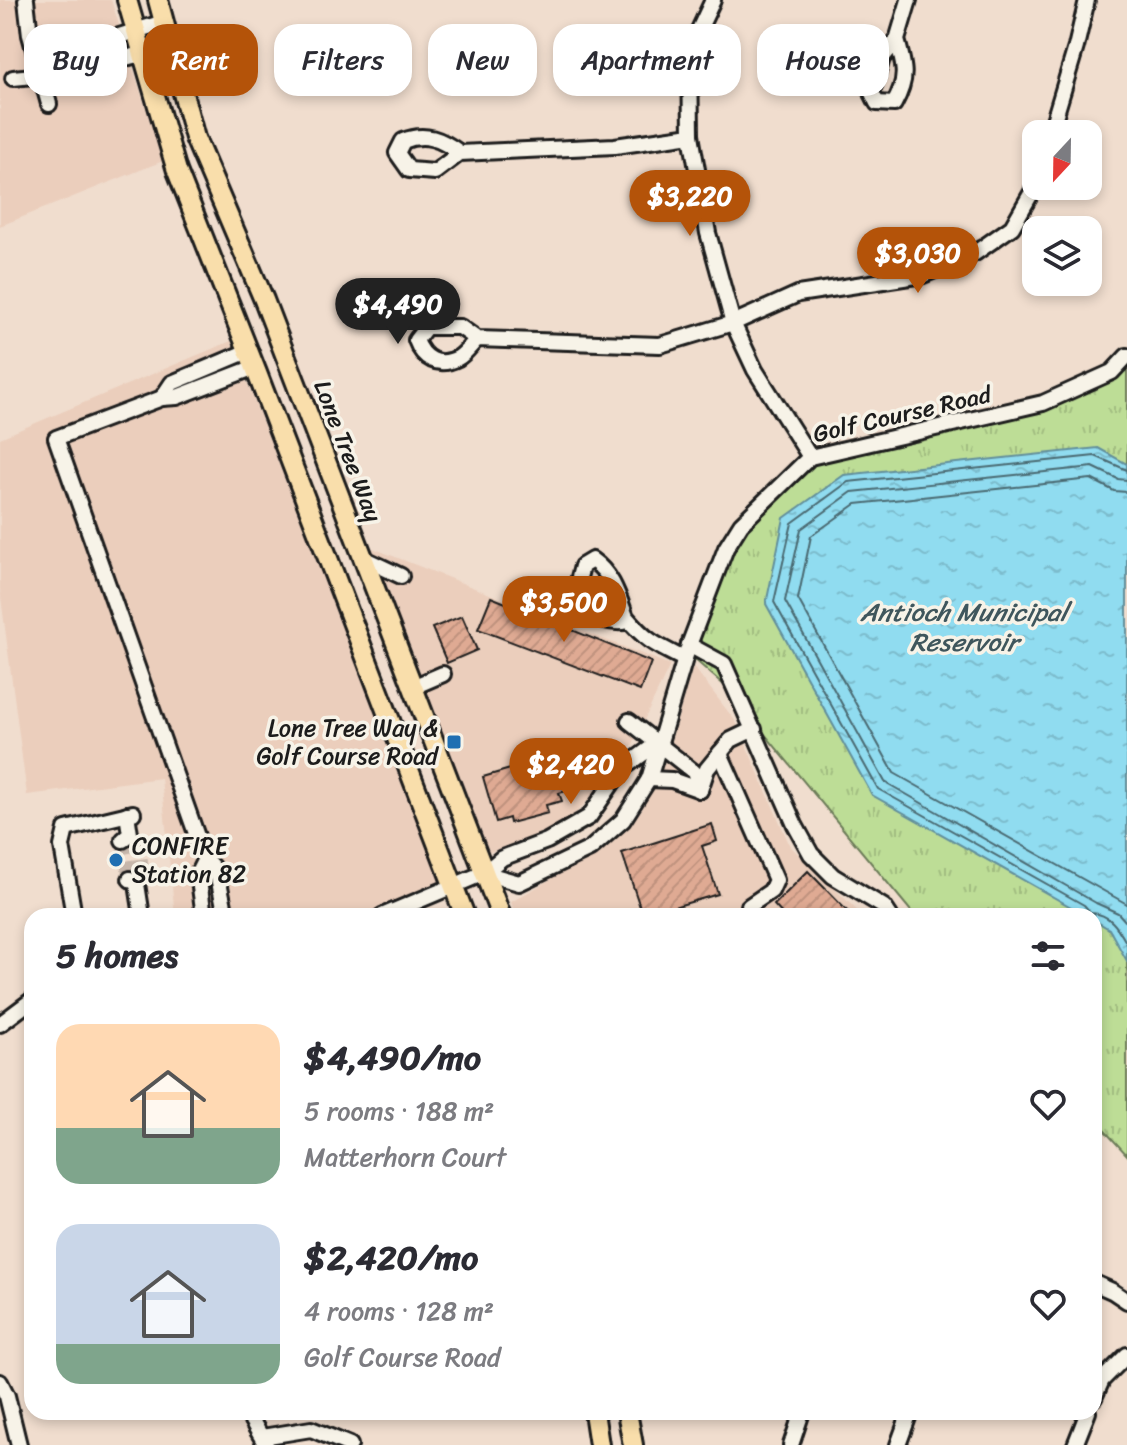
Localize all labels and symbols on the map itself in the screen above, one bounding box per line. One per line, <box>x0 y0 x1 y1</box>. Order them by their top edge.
north arrow <box>1022 120 1102 200</box>
pin: $3,220 <box>625 170 755 238</box>
pin: $3,030 <box>853 227 983 295</box>
pin: $4,490 <box>333 278 463 346</box>
street label: Golf Course Road <box>809 373 997 455</box>
street label: Lone Tree Way <box>302 374 395 529</box>
pin: $3,500 <box>499 576 629 644</box>
water label: Antioch Municipal Reservoir <box>860 589 1073 665</box>
place label: Lone Tree Way & Golf Course Road <box>256 707 439 777</box>
marker: Lone Tree Way & Golf Course Road <box>445 733 463 751</box>
pin: $2,420 <box>506 738 636 806</box>
place label: CONFIRE Station 82 <box>132 825 246 895</box>
marker: CONFIRE Station 82 <box>107 851 125 869</box>

